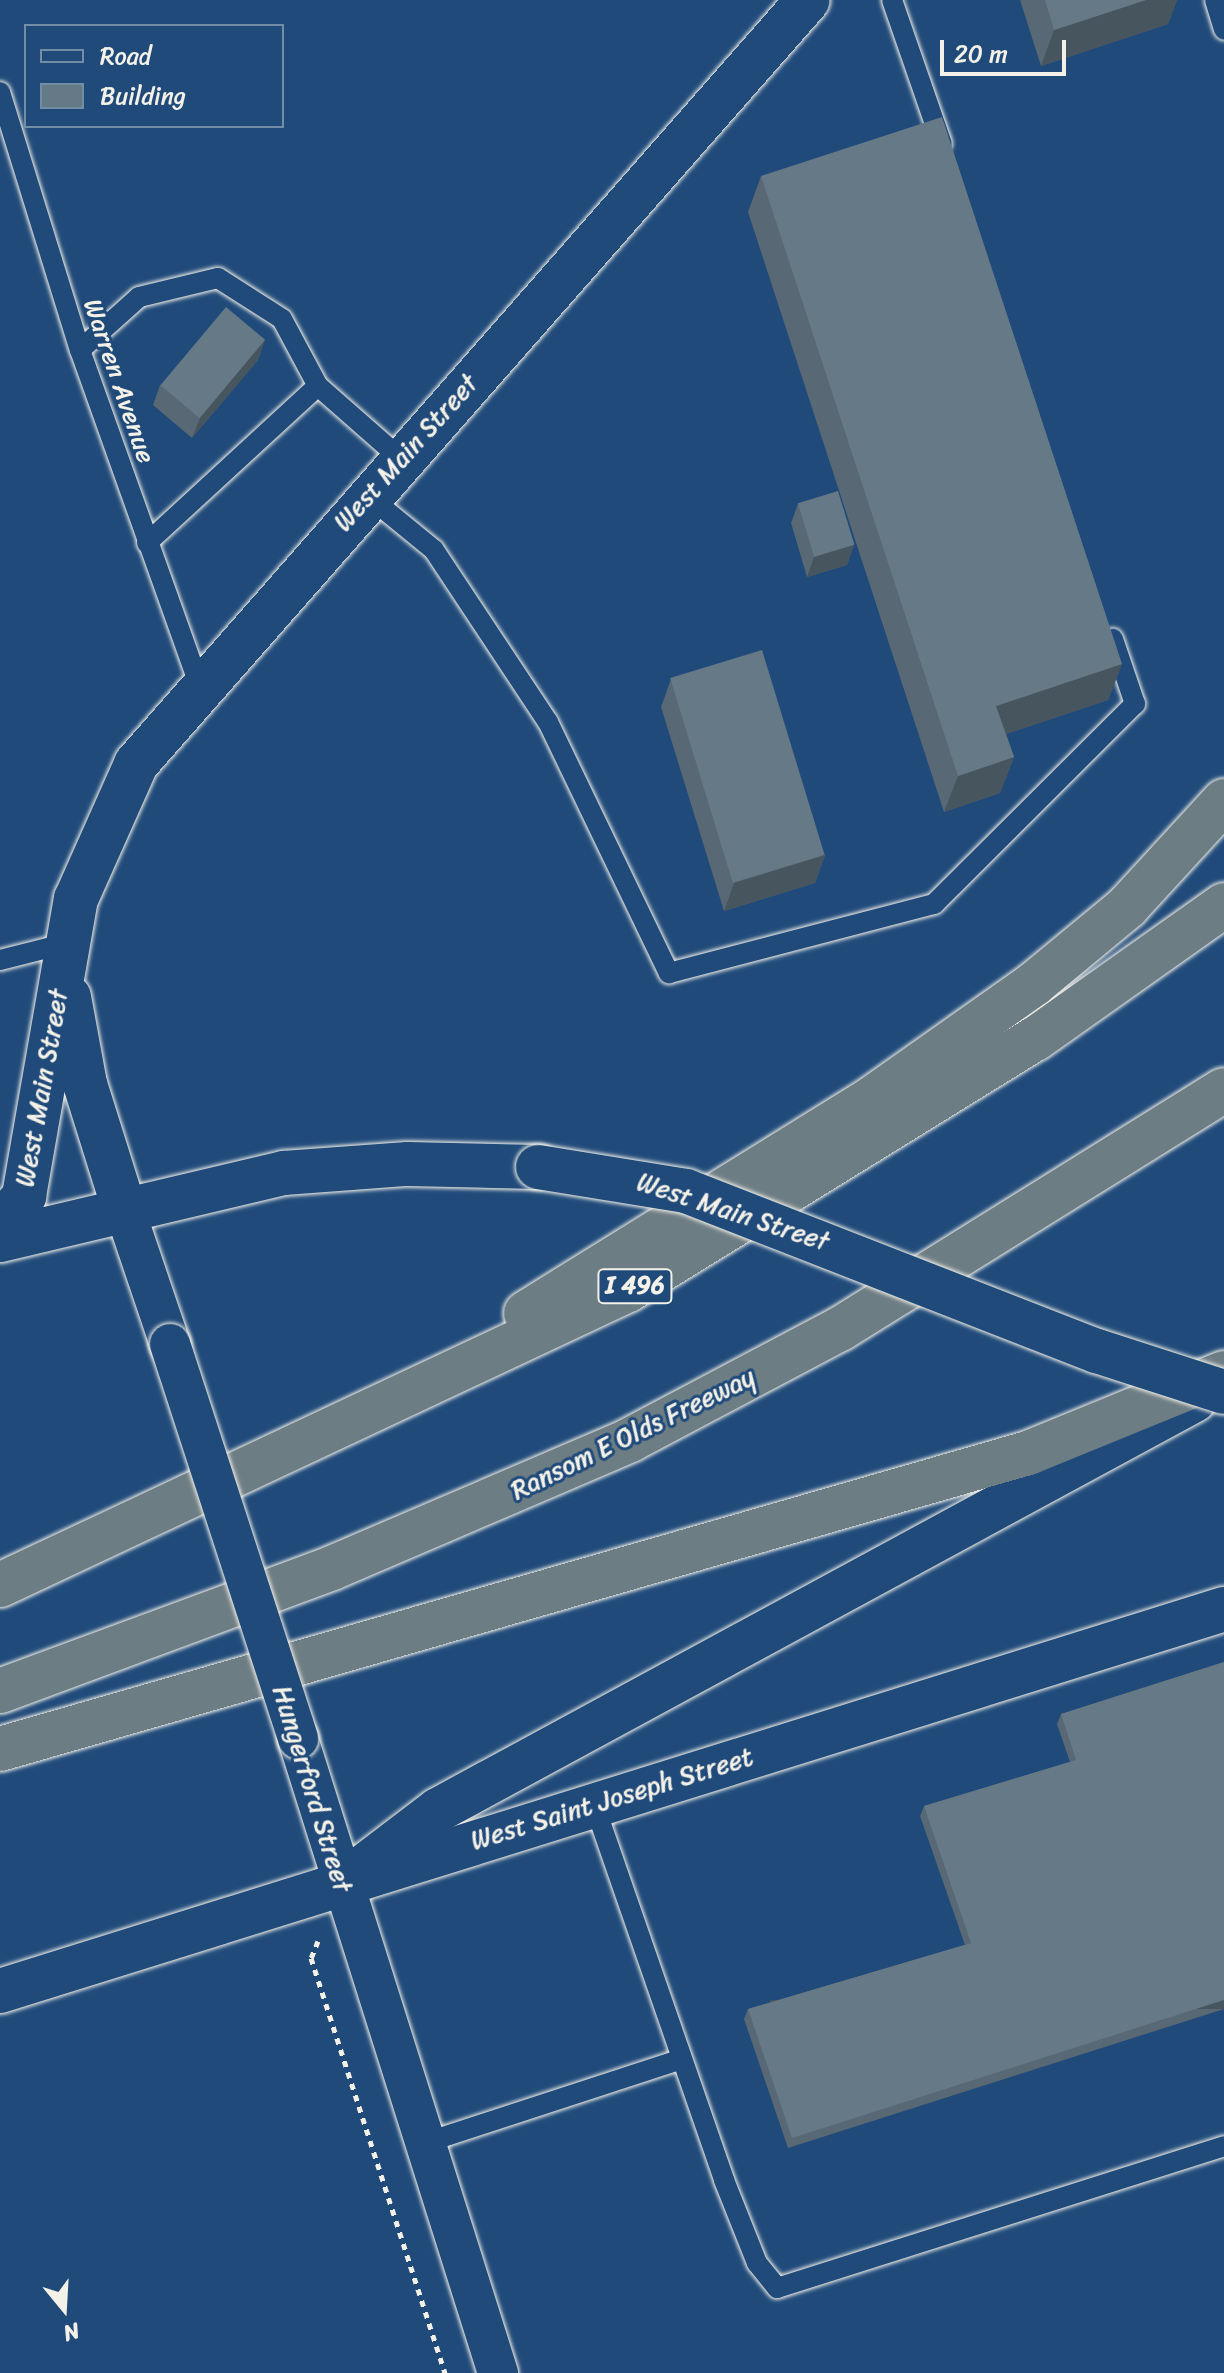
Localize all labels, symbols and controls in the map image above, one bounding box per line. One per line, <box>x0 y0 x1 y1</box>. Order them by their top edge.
legend <box>24 24 284 128</box>
scale bar <box>944 24 1070 74</box>
text: 20 m <box>954 33 1008 75</box>
text: Road <box>100 35 151 77</box>
text: Building <box>100 75 186 117</box>
street label: Warren Avenue <box>76 295 162 467</box>
street label: West Main Street <box>327 368 485 538</box>
street label: West Main Street <box>9 986 75 1190</box>
street label: West Main Street <box>632 1166 834 1258</box>
road number: I 496 <box>597 1266 673 1306</box>
street label: Ransom E Olds Freeway <box>506 1361 760 1507</box>
street label: Hungerford Street <box>266 1682 358 1896</box>
street label: West Saint Joseph Street <box>468 1741 756 1857</box>
north arrow <box>24 2269 104 2349</box>
text: N <box>58 2311 85 2353</box>

